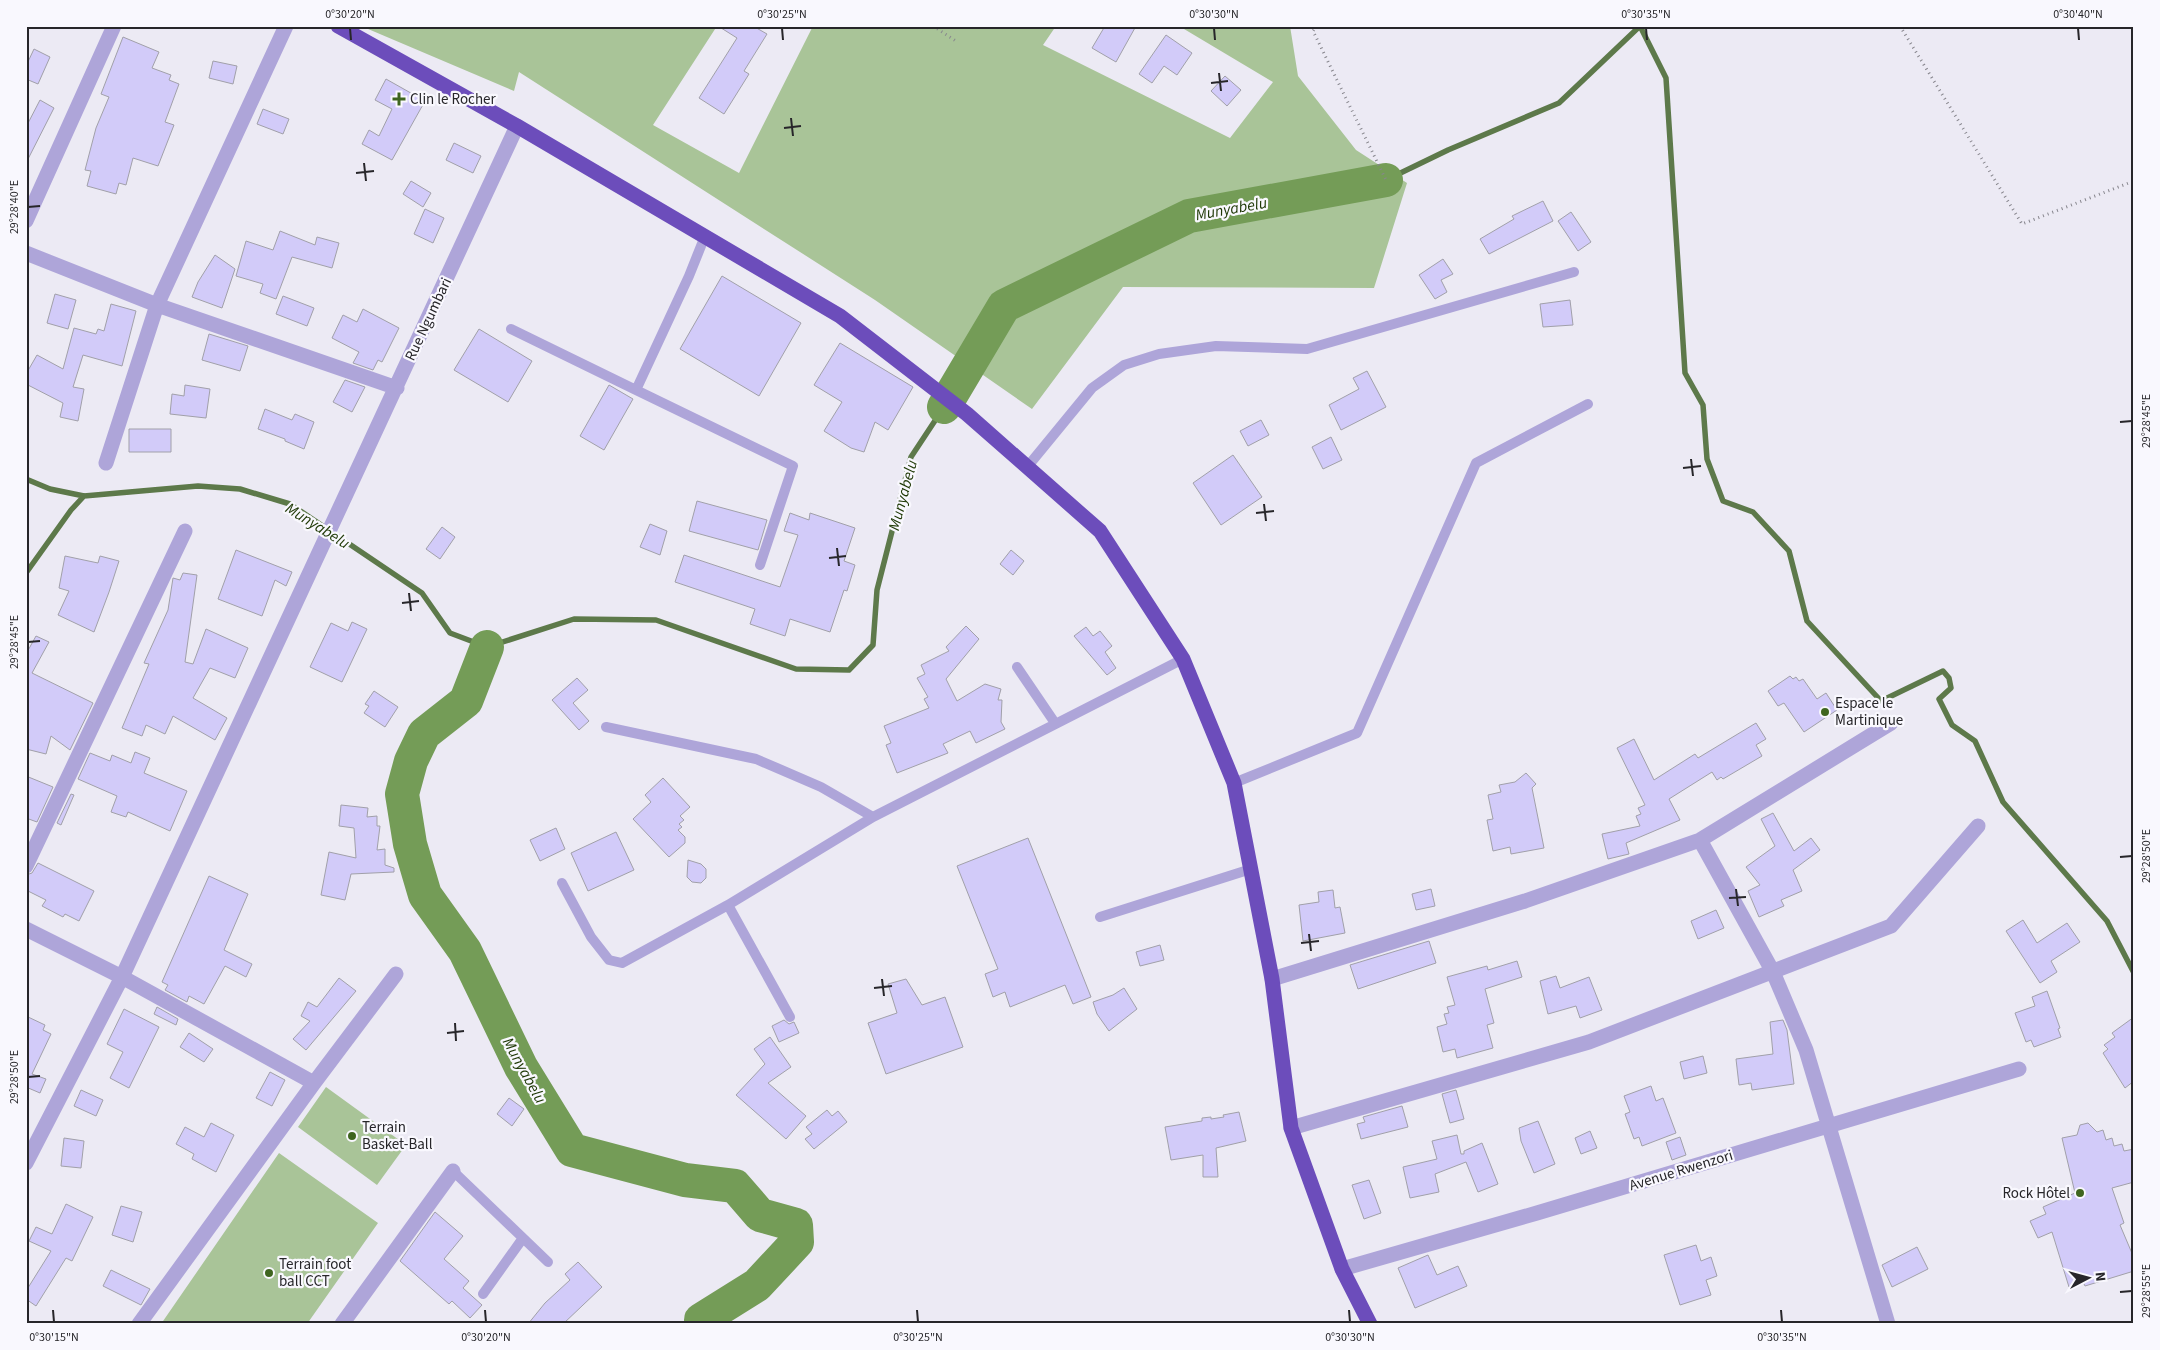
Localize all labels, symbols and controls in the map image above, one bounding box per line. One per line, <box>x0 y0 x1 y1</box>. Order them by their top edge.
text: 0°30'20"N <box>325 6 375 23</box>
text: 0°30'25"N <box>757 6 807 23</box>
text: 0°30'30"N <box>1189 6 1239 23</box>
text: 0°30'35"N <box>1621 6 1671 23</box>
text: 0°30'40"N <box>2053 6 2103 23</box>
place label: Clin le Rocher <box>410 89 497 110</box>
marker: Clin le Rocher <box>392 92 406 106</box>
text: 29°28'40"E <box>6 180 23 234</box>
water label: Munyabelu <box>1194 192 1269 226</box>
street label: Rue Ngumbari <box>400 274 457 364</box>
text: 29°28'45"E <box>2138 394 2155 448</box>
water label: Munyabelu <box>883 458 923 533</box>
water label: Munyabelu <box>281 497 354 554</box>
text: 29°28'45"E <box>6 615 23 669</box>
place label: Espace le Martinique <box>1835 693 1903 731</box>
marker: Espace le Martinique <box>1819 706 1831 718</box>
text: 29°28'50"E <box>2138 829 2155 883</box>
water label: Munyabelu <box>497 1034 551 1107</box>
text: 29°28'50"E <box>6 1050 23 1104</box>
place label: Terrain Basket-Ball <box>362 1117 433 1155</box>
marker: Terrain Basket-Ball <box>346 1130 358 1142</box>
street label: Avenue Rwenzori <box>1627 1145 1736 1196</box>
place label: Rock Hôtel <box>2002 1183 2070 1204</box>
marker: Rock Hôtel <box>2074 1187 2086 1199</box>
north arrow <box>2062 1252 2112 1302</box>
place label: Terrain foot ball CCT <box>279 1254 351 1292</box>
text: 29°28'55"E <box>2138 1264 2155 1318</box>
marker: Terrain foot ball CCT <box>263 1267 275 1279</box>
text: N <box>2090 1271 2110 1282</box>
text: 0°30'15"N <box>29 1329 79 1346</box>
text: 0°30'20"N <box>461 1329 511 1346</box>
text: 0°30'25"N <box>893 1329 943 1346</box>
text: 0°30'30"N <box>1325 1329 1375 1346</box>
text: 0°30'35"N <box>1757 1329 1807 1346</box>

